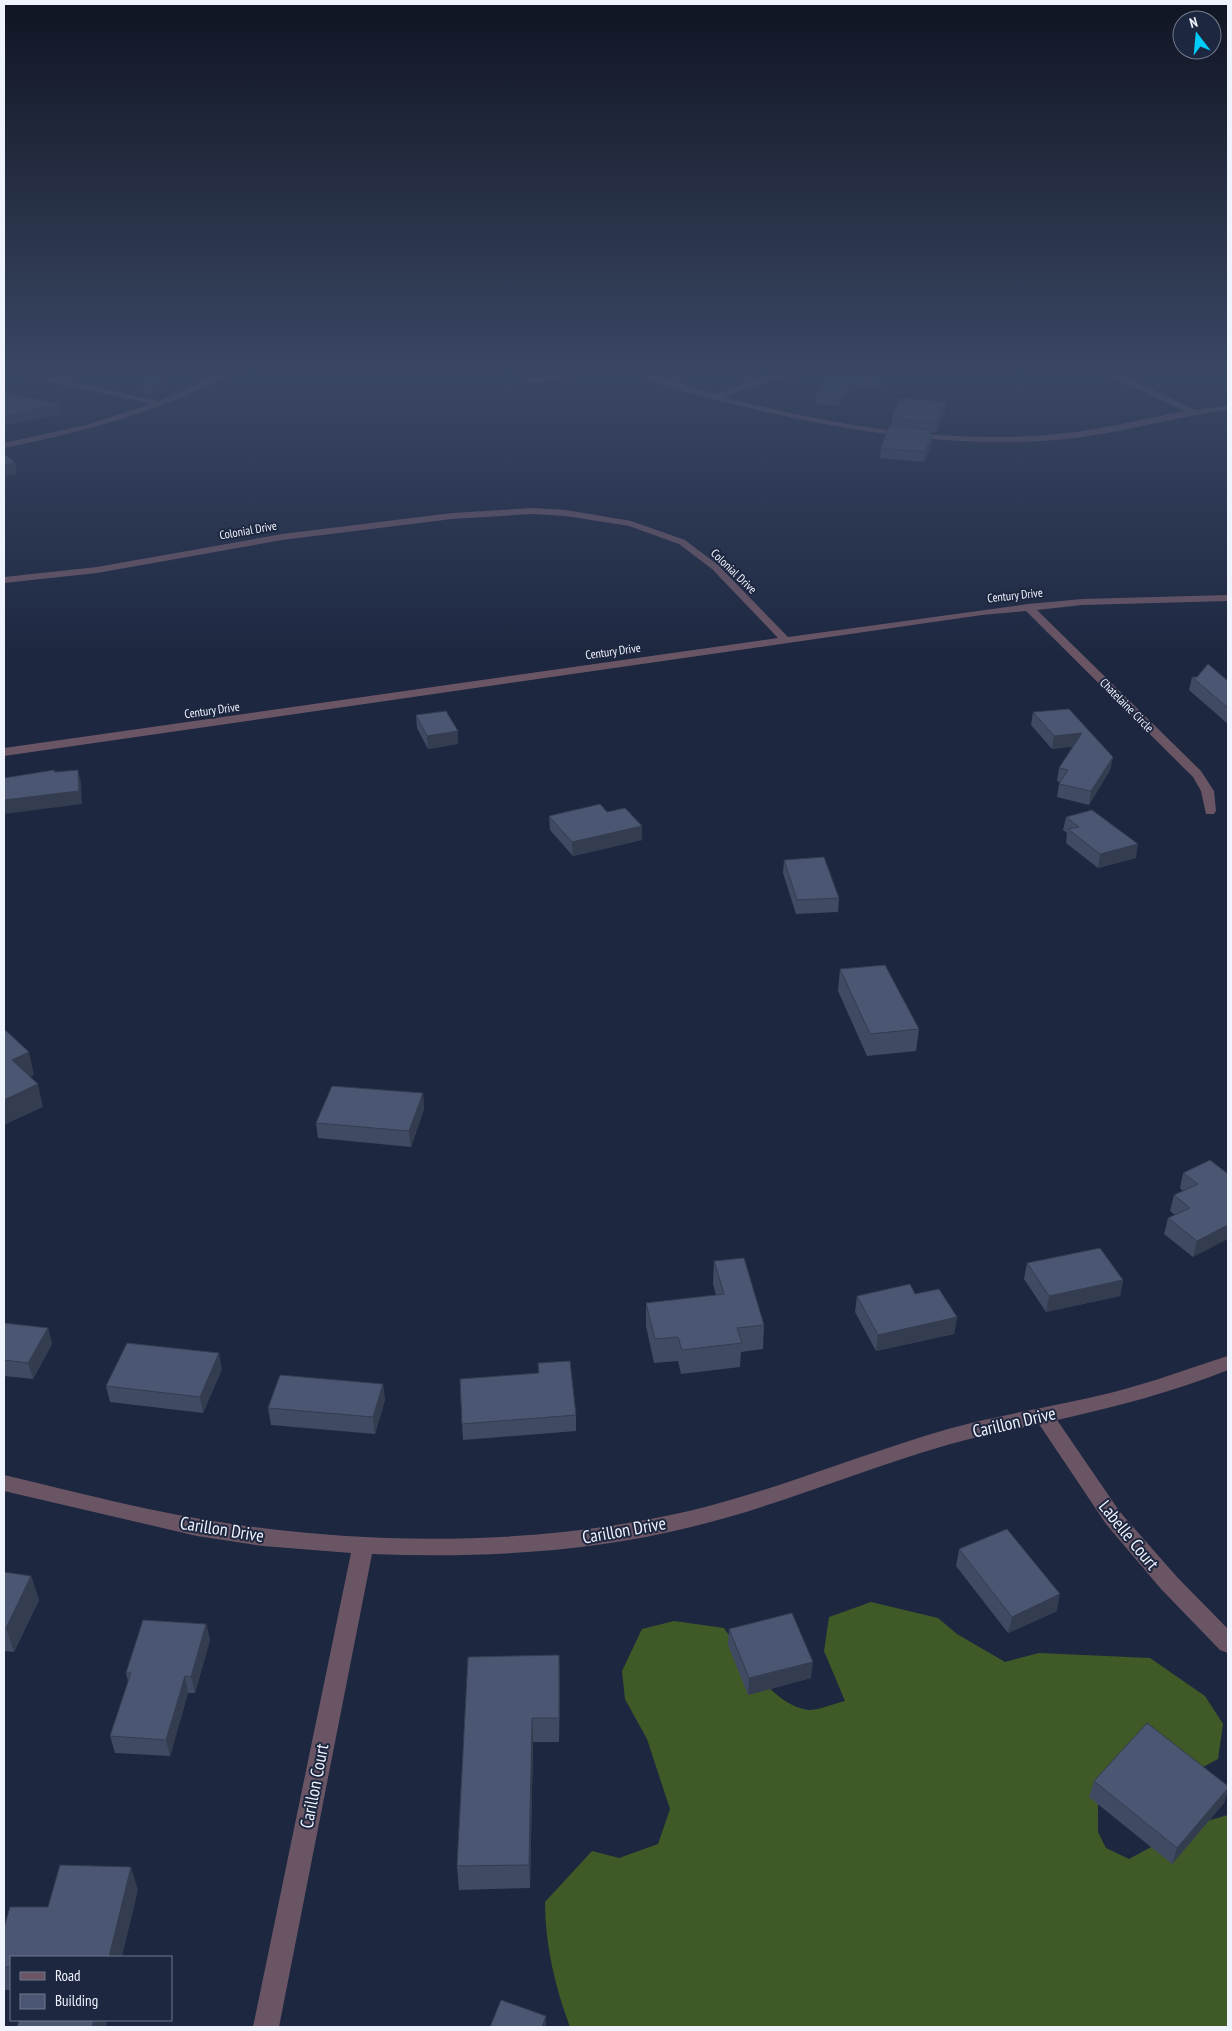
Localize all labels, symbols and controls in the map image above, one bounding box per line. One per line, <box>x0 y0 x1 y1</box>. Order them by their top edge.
north arrow <box>1172 10 1222 60</box>
text: N <box>1187 13 1200 32</box>
street label: Colonial Drive <box>218 518 278 542</box>
street label: Colonial Drive <box>708 545 760 597</box>
street label: Century Drive <box>987 585 1044 605</box>
street label: Century Drive <box>584 640 642 662</box>
street label: Chatelaine Circle <box>1097 675 1157 735</box>
street label: Century Drive <box>183 699 241 721</box>
street label: Carillon Drive <box>970 1401 1058 1443</box>
street label: Labelle Court <box>1094 1496 1164 1575</box>
street label: Carillon Drive <box>178 1511 266 1547</box>
street label: Carillon Drive <box>580 1511 668 1549</box>
street label: Carillon Court <box>295 1742 333 1830</box>
legend <box>10 1956 172 2021</box>
text: Road <box>55 1966 81 1985</box>
text: Building <box>55 1991 98 2010</box>

